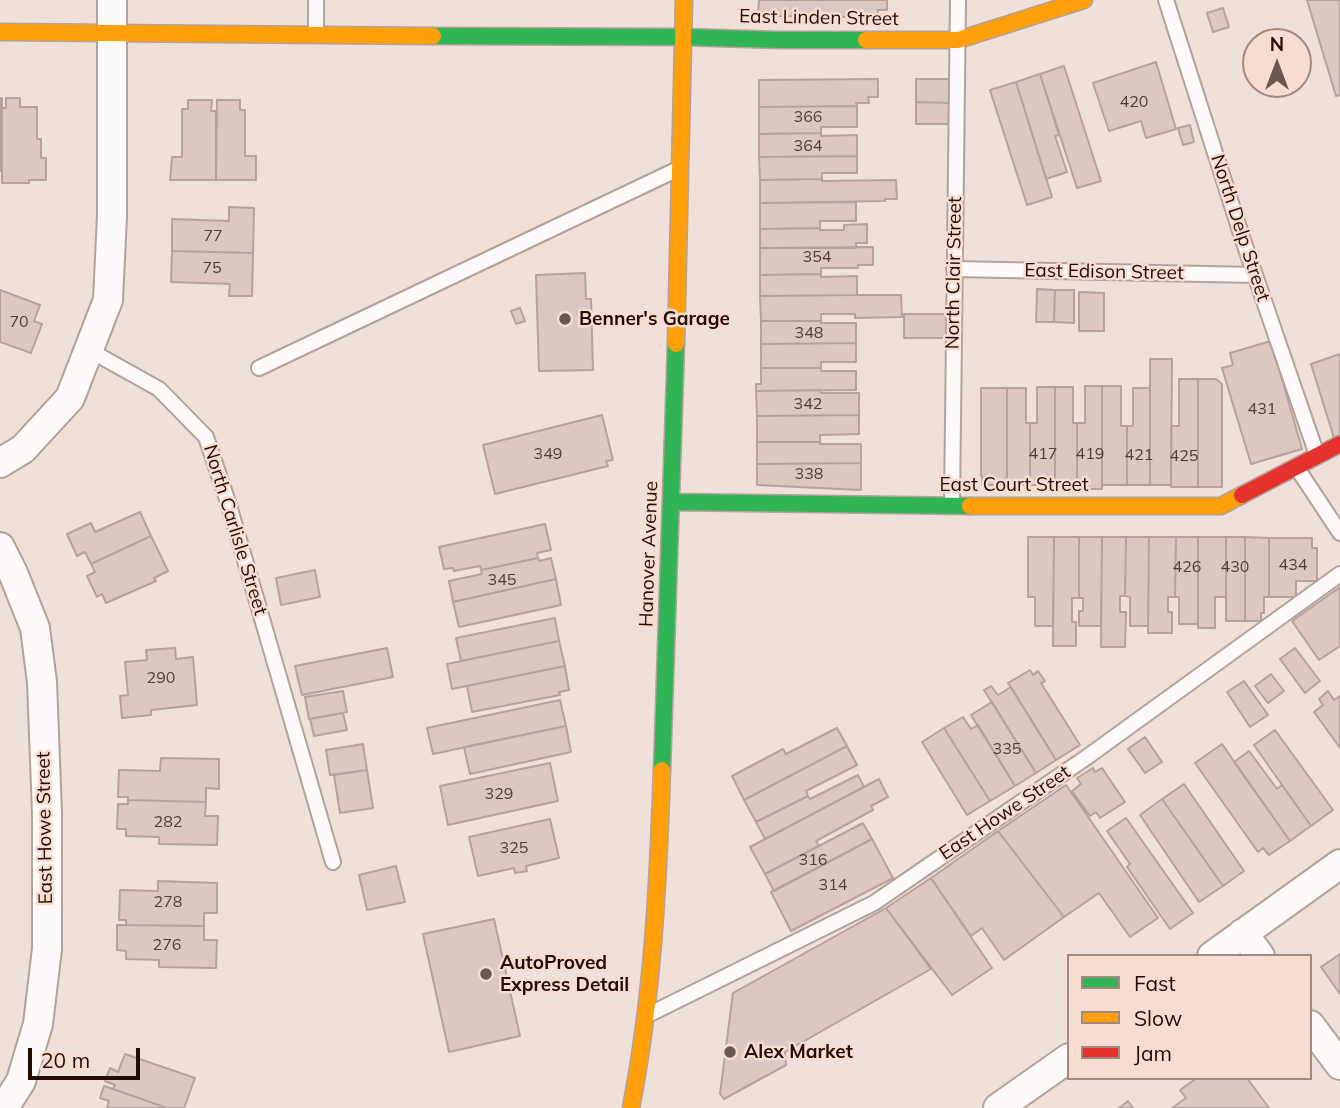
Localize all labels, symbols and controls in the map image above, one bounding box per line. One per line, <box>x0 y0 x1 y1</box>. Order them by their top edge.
street label: East Linden Street <box>739 5 899 31</box>
north arrow <box>1242 28 1312 98</box>
text: N <box>1270 32 1284 56</box>
house number: 420 <box>1120 92 1148 112</box>
house number: 366 <box>794 107 822 127</box>
house number: 364 <box>794 136 822 156</box>
street label: North Delp Street <box>1205 152 1275 304</box>
street label: North Clair Street <box>941 196 967 350</box>
house number: 77 <box>203 226 223 246</box>
house number: 354 <box>803 247 831 267</box>
house number: 75 <box>202 258 222 278</box>
street label: East Edison Street <box>1024 259 1184 285</box>
place label: Benner's Garage <box>579 308 730 330</box>
marker: Benner's Garage <box>557 311 573 327</box>
house number: 70 <box>9 312 29 332</box>
house number: 348 <box>795 323 823 343</box>
house number: 342 <box>794 394 822 414</box>
house number: 431 <box>1248 399 1276 419</box>
street label: North Carlisle Street <box>198 442 272 618</box>
house number: 349 <box>534 444 562 464</box>
house number: 417 <box>1029 444 1057 464</box>
house number: 419 <box>1076 444 1104 464</box>
house number: 421 <box>1125 445 1153 465</box>
house number: 425 <box>1170 446 1198 466</box>
house number: 338 <box>795 464 823 484</box>
street label: East Court Street <box>939 474 1089 496</box>
street label: Hanover Avenue <box>635 481 663 627</box>
house number: 434 <box>1279 555 1307 575</box>
house number: 426 <box>1173 557 1201 577</box>
house number: 430 <box>1221 557 1249 577</box>
house number: 345 <box>488 570 516 590</box>
house number: 290 <box>147 668 175 688</box>
house number: 335 <box>993 739 1021 759</box>
street label: East Howe Street <box>32 751 58 905</box>
street label: East Howe Street <box>935 761 1075 865</box>
house number: 329 <box>485 784 513 804</box>
house number: 282 <box>154 812 182 832</box>
house number: 325 <box>500 838 528 858</box>
house number: 316 <box>799 850 827 870</box>
house number: 314 <box>819 875 847 895</box>
house number: 278 <box>154 892 182 912</box>
house number: 276 <box>153 935 181 955</box>
place label: AutoProved Express Detail <box>500 952 629 996</box>
legend <box>1067 954 1312 1080</box>
marker: AutoProved Express Detail <box>478 966 494 982</box>
text: Fast <box>1134 970 1176 996</box>
text: Slow <box>1134 1005 1182 1031</box>
scale bar <box>32 1034 144 1078</box>
text: Jam <box>1134 1040 1172 1066</box>
place label: Alex Market <box>744 1041 853 1063</box>
marker: Alex Market <box>722 1044 738 1060</box>
text: 20 m <box>41 1047 90 1073</box>

